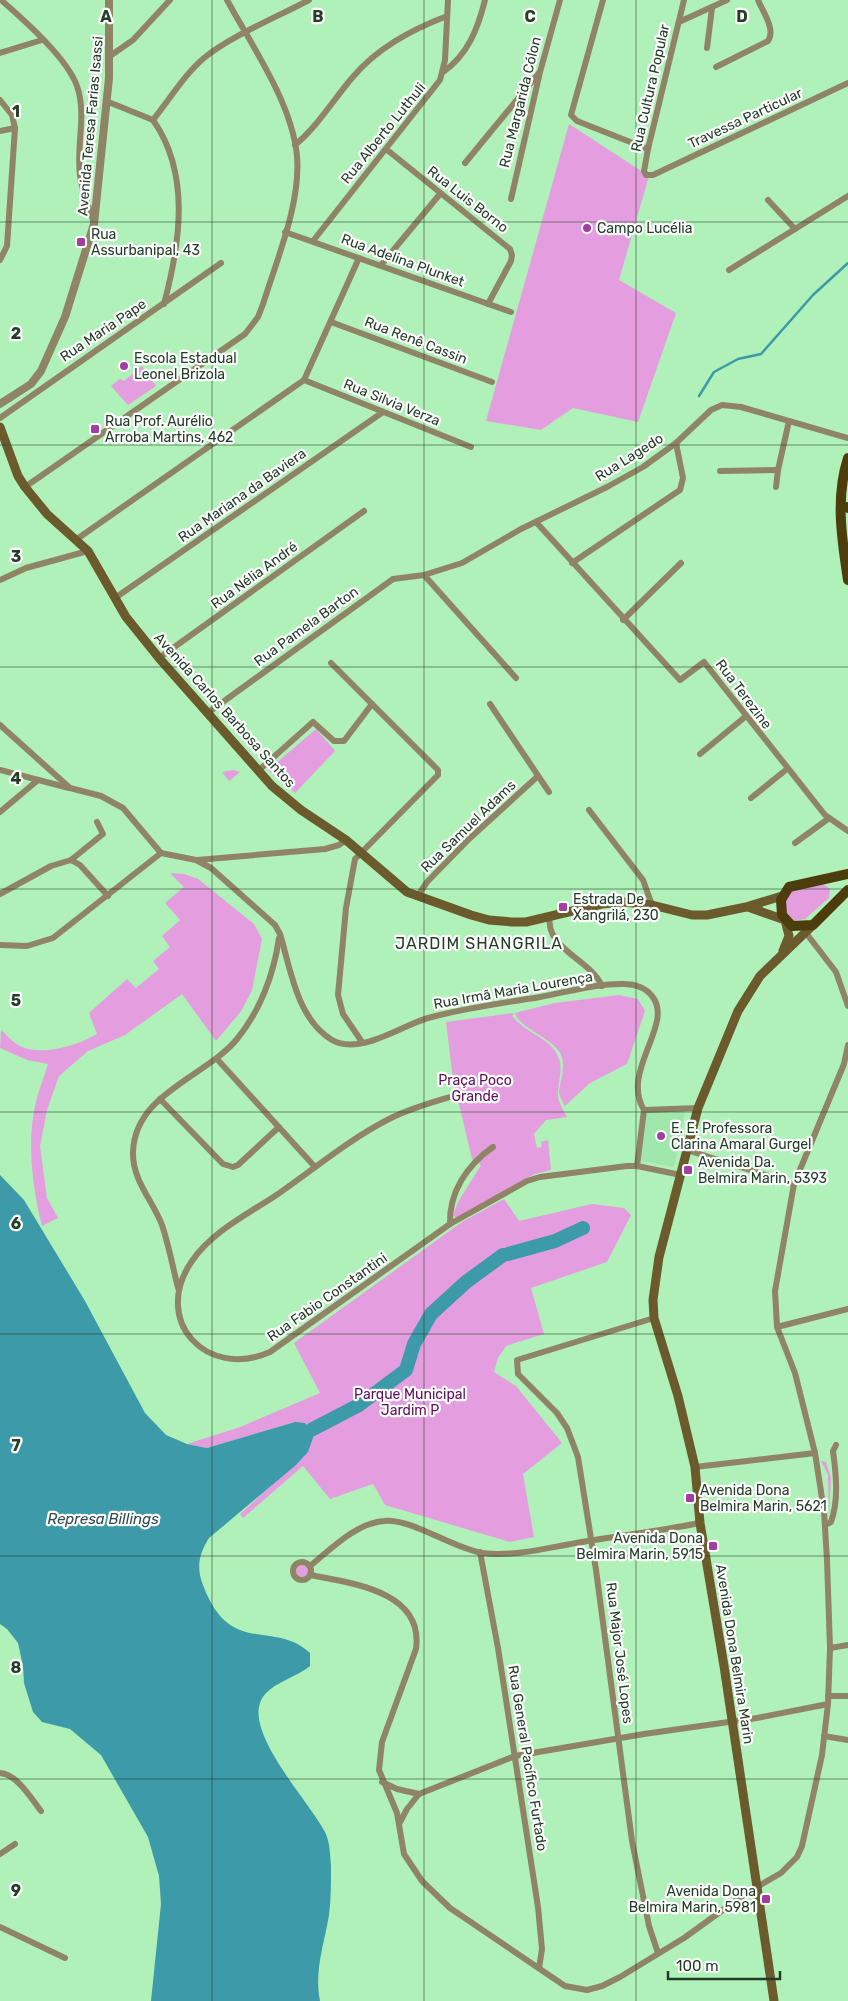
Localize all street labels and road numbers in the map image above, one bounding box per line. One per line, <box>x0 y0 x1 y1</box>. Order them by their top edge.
street label: Rua Cultura Popular <box>628 22 674 154</box>
street label: Rua Margarida Cólon <box>496 35 545 169</box>
street label: Avenida Teresa Farias Isassi <box>74 36 107 216</box>
street label: Rua Alberto Luthuli <box>337 79 429 187</box>
street label: Travessa Particular <box>685 84 806 152</box>
street label: Rua Luis Borno <box>424 163 512 236</box>
street label: Rua Adelina Plunket <box>339 230 467 291</box>
street label: Rua Maria Pape <box>57 295 150 365</box>
street label: Rua Renê Cassin <box>362 313 470 368</box>
street label: Rua Silvia Verza <box>341 375 443 430</box>
street label: Rua Lagedo <box>592 430 666 485</box>
street label: Rua Mariana da Baviera <box>175 445 309 546</box>
street label: Rua Nélia André <box>208 538 301 613</box>
street label: Rua Pamela Barton <box>251 583 362 670</box>
street label: Avenida Carlos Barbosa Santos <box>151 629 299 791</box>
street label: Rua Terezine <box>712 656 775 733</box>
street label: Rua Samuel Adams <box>417 777 519 876</box>
street label: Rua Irmã Maria Lourença <box>432 968 594 1013</box>
street label: Rua Fabio Constantini <box>264 1250 391 1345</box>
street label: Avenida Dona Belmira Marin <box>712 1563 757 1745</box>
street label: Rua Major José Lopes <box>602 1581 637 1725</box>
street label: Rua General Pacífico Furtado <box>504 1664 551 1852</box>

